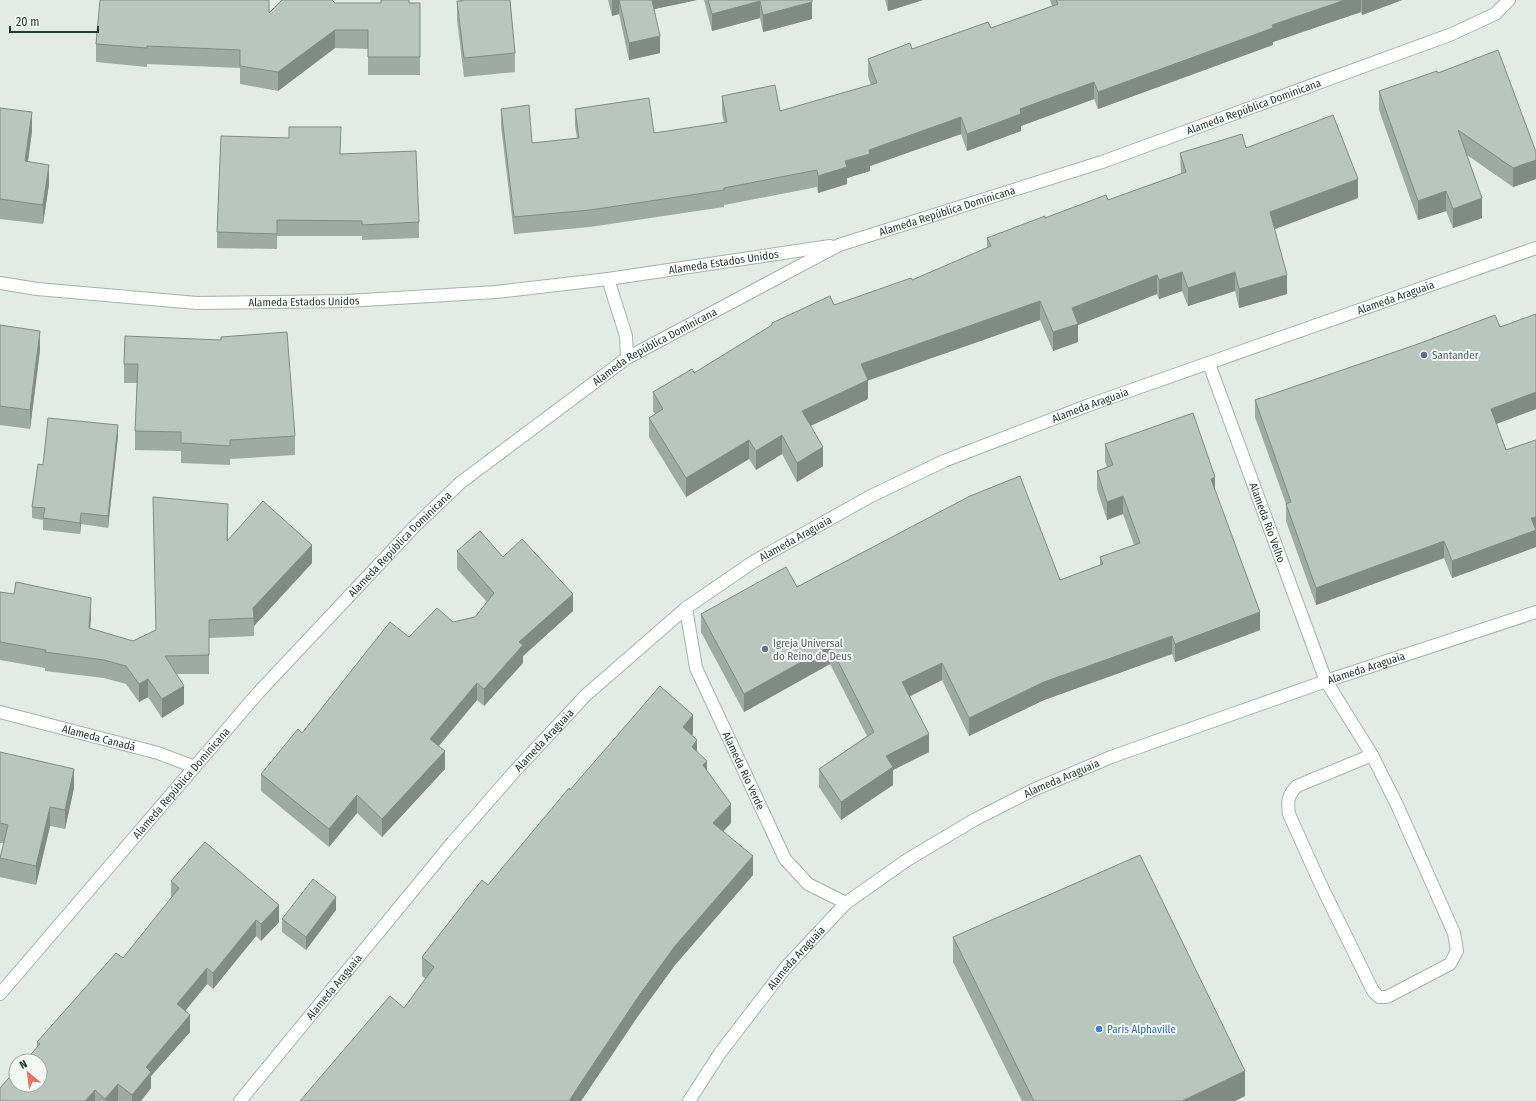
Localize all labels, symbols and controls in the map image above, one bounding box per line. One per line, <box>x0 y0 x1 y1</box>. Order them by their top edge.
scale bar <box>10 8 98 34</box>
text: 20 m <box>16 15 40 29</box>
street label: Alameda República Dominicana <box>1185 76 1323 137</box>
street label: Alameda República Dominicana <box>877 183 1017 238</box>
street label: Alameda Estados Unidos <box>668 247 780 276</box>
street label: Alameda Araguaia <box>1355 278 1436 317</box>
street label: Alameda Estados Unidos <box>248 294 360 309</box>
street label: Alameda República Dominicana <box>590 305 719 388</box>
place label: Santander <box>1432 349 1479 362</box>
marker: Santander <box>1419 350 1429 360</box>
street label: Alameda Araguaia <box>1050 385 1130 425</box>
street label: Alameda Rio Velho <box>1247 481 1288 565</box>
street label: Alameda República Dominicana <box>345 489 454 599</box>
street label: Alameda Araguaia <box>757 513 834 564</box>
place label: Igreja Universal do Reino de Deus <box>773 637 852 663</box>
marker: Igreja Universal do Reino de Deus <box>760 644 770 654</box>
street label: Alameda Araguaia <box>1326 649 1406 687</box>
street label: Alameda Araguaia <box>512 706 576 774</box>
street label: Alameda Canadá <box>61 722 137 753</box>
street label: Alameda República Dominicana <box>130 725 232 841</box>
street label: Alameda Rio Verde <box>720 729 768 812</box>
street label: Alameda Araguaia <box>1022 756 1101 800</box>
street label: Alameda Araguaia <box>764 923 828 992</box>
street label: Alameda Araguaia <box>303 951 365 1022</box>
place label: Paris Alphaville <box>1107 1023 1176 1036</box>
marker: Paris Alphaville <box>1094 1024 1104 1034</box>
north arrow <box>8 1053 48 1093</box>
text: N <box>17 1057 29 1072</box>

